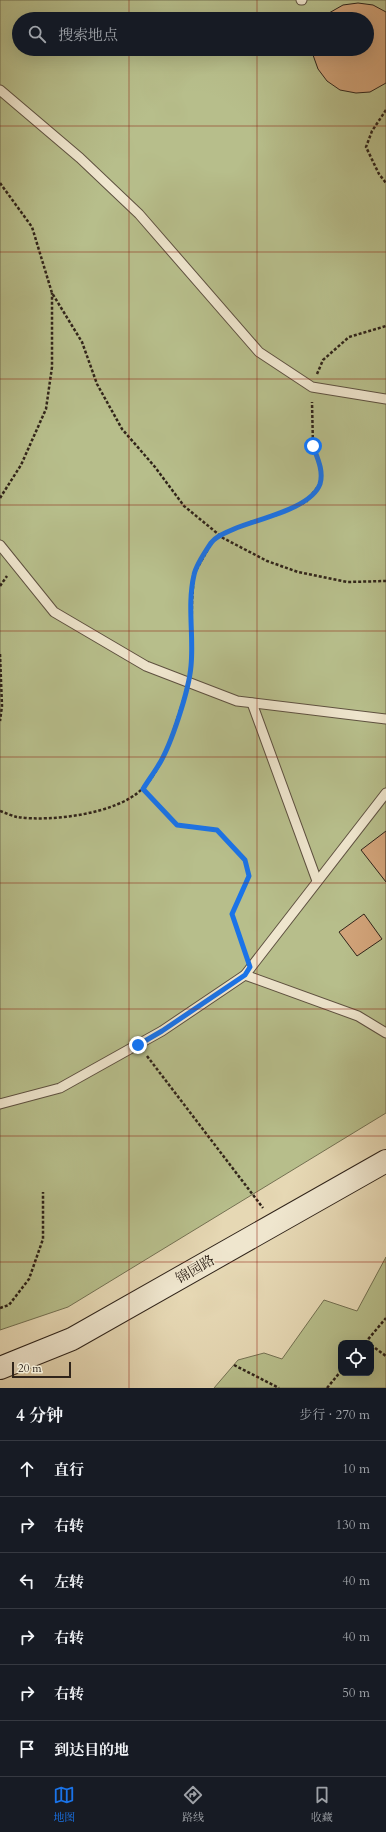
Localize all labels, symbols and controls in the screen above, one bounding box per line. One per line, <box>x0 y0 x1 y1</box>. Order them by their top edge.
search box <box>12 12 374 56</box>
icon: search <box>26 23 48 45</box>
text: 搜索地点 <box>58 25 118 45</box>
route start <box>304 437 322 455</box>
route end <box>129 1036 147 1054</box>
street label: 锦园路 <box>172 1251 218 1288</box>
map controls <box>338 1340 374 1376</box>
button: locate <box>338 1340 374 1376</box>
scale bar <box>12 1360 71 1379</box>
text: 20 m <box>18 1361 42 1376</box>
text: 4 分钟 <box>16 1404 63 1427</box>
text: 步行 · 270 m <box>299 1406 370 1424</box>
icon: ahead <box>16 1458 38 1480</box>
text: 直行 <box>54 1460 84 1480</box>
text: 10 m <box>342 1460 370 1478</box>
icon: right <box>16 1514 38 1536</box>
text: 右转 <box>54 1516 84 1536</box>
text: 130 m <box>336 1516 370 1534</box>
icon: left <box>16 1570 38 1592</box>
text: 左转 <box>54 1572 84 1592</box>
text: 40 m <box>342 1572 370 1590</box>
icon: right <box>16 1626 38 1648</box>
text: 右转 <box>54 1628 84 1648</box>
text: 40 m <box>342 1628 370 1646</box>
icon: right <box>16 1682 38 1704</box>
text: 右转 <box>54 1684 84 1704</box>
text: 50 m <box>342 1684 370 1702</box>
icon: arrive <box>16 1738 38 1760</box>
text: 到达目的地 <box>54 1740 129 1760</box>
tab: 地图 <box>53 1784 75 1825</box>
tab: 路线 <box>182 1784 204 1825</box>
tab: 收藏 <box>311 1784 333 1825</box>

